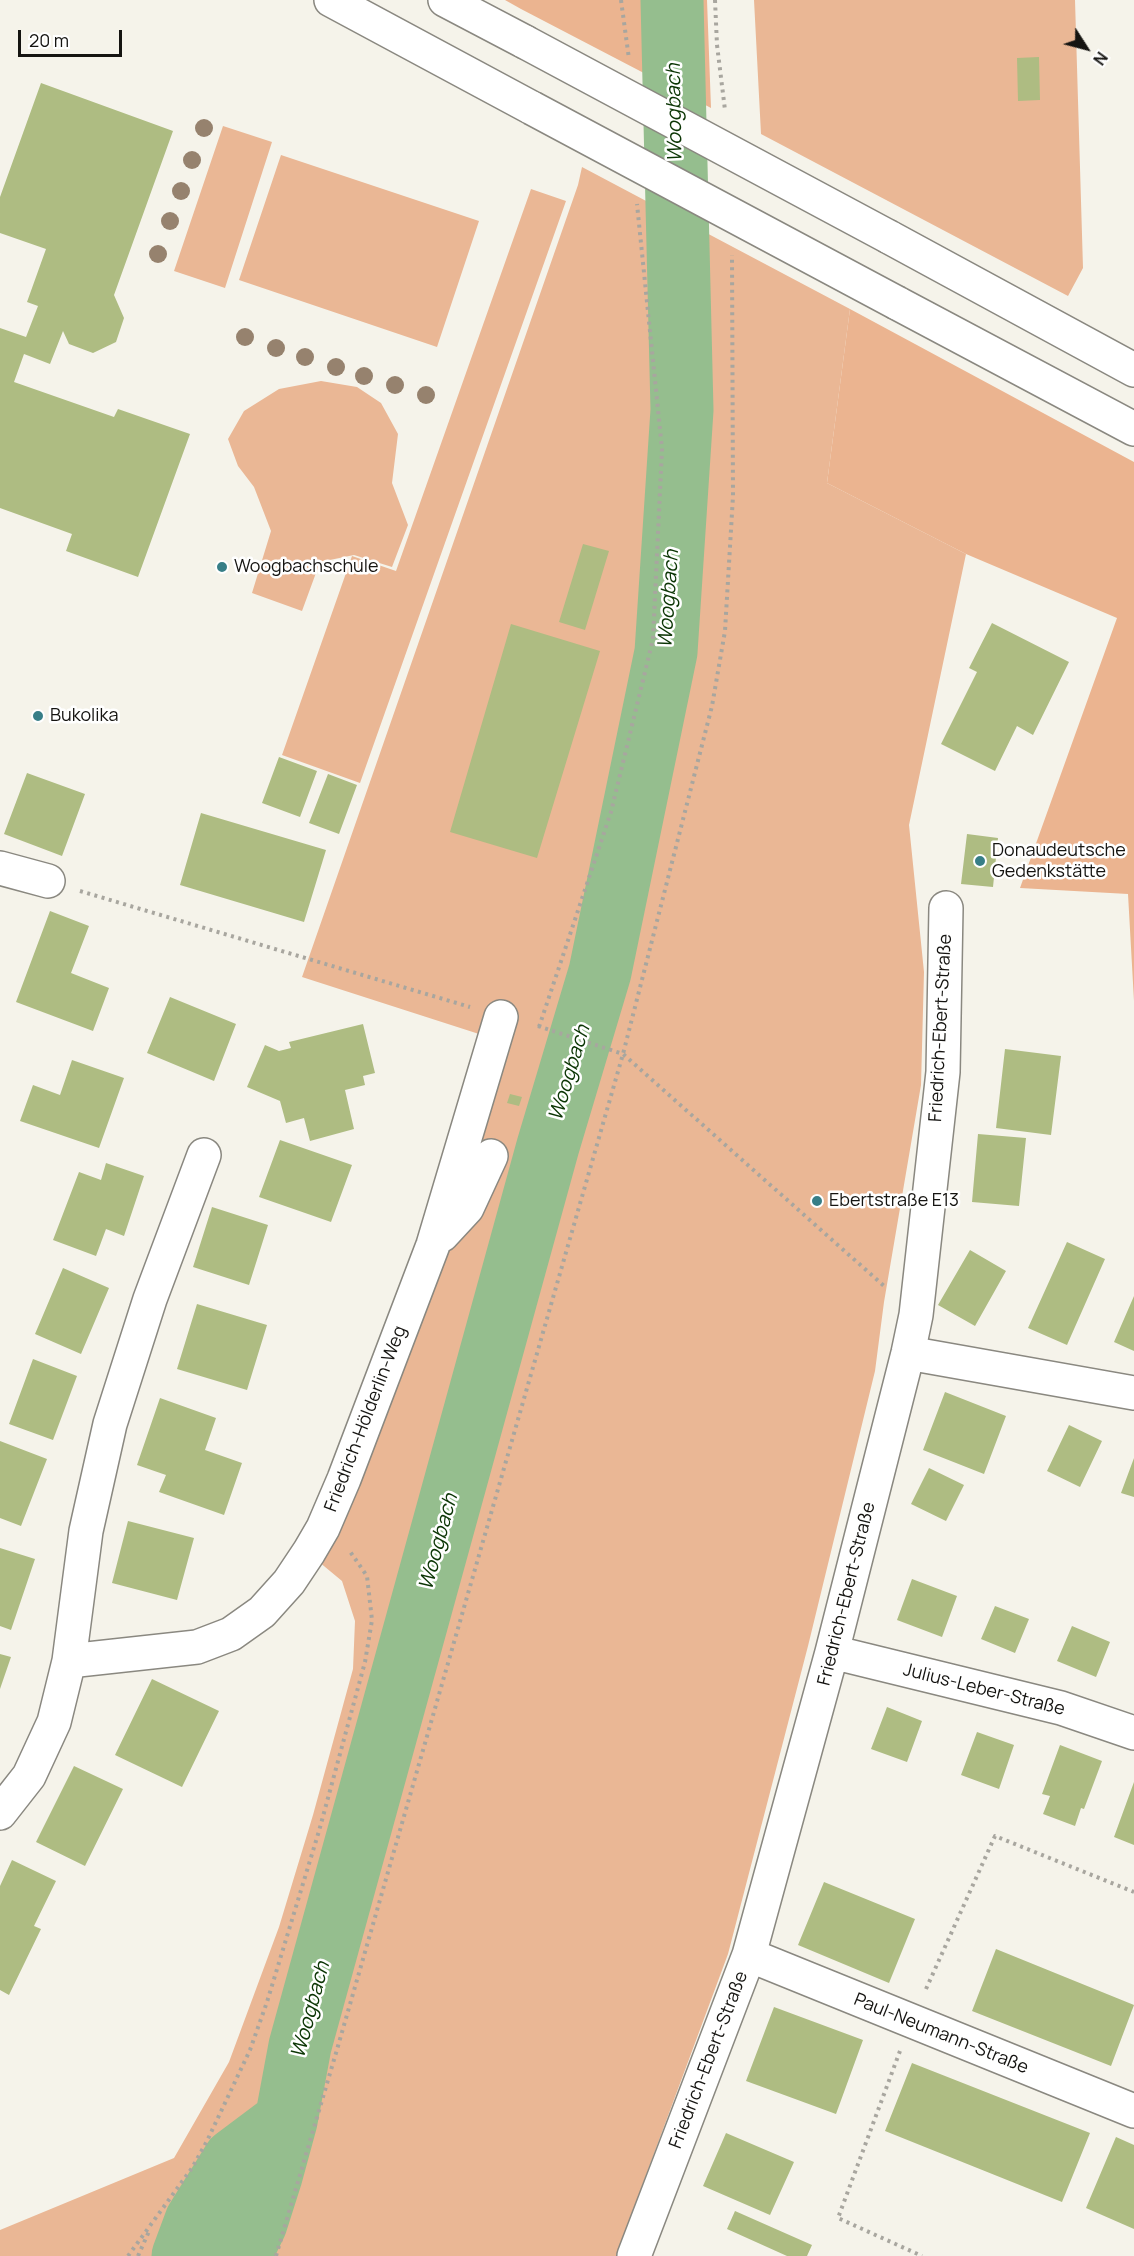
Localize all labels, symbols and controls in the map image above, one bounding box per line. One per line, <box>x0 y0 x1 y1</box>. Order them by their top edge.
scale bar <box>21 18 124 56</box>
north arrow <box>1056 18 1116 78</box>
text: 20 m <box>29 28 69 52</box>
text: N <box>1088 47 1113 70</box>
water label: Woogbach <box>662 63 688 163</box>
water label: Woogbach <box>654 549 684 649</box>
place label: Woogbachschule <box>234 556 379 578</box>
marker: Woogbachschule <box>215 560 229 574</box>
place label: Bukolika <box>50 705 118 727</box>
marker: Bukolika <box>31 709 45 723</box>
place label: Donaudeutsche Gedenkstätte <box>992 840 1126 882</box>
marker: Donaudeutsche Gedenkstätte <box>973 854 987 868</box>
street label: Friedrich-Ebert-Straße <box>925 933 957 1123</box>
water label: Woogbach <box>544 1022 596 1124</box>
place label: Ebertstraße E13 <box>829 1190 959 1212</box>
marker: Ebertstraße E13 <box>810 1194 824 1208</box>
street label: Friedrich-Hölderlin-Weg <box>321 1323 411 1515</box>
water label: Woogbach <box>415 1491 463 1593</box>
street label: Friedrich-Ebert-Straße <box>814 1500 880 1688</box>
street label: Julius-Leber-Straße <box>901 1659 1067 1721</box>
water label: Woogbach <box>287 1959 335 2061</box>
street label: Friedrich-Ebert-Straße <box>665 1968 753 2152</box>
street label: Paul-Neumann-Straße <box>851 1989 1031 2079</box>

